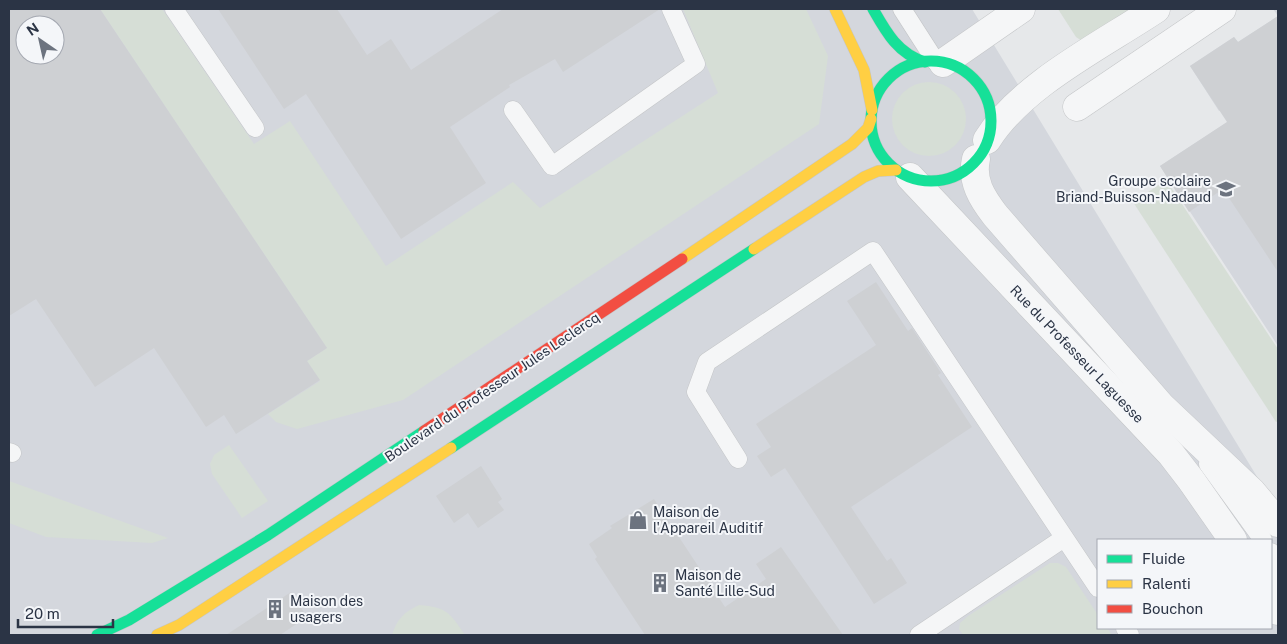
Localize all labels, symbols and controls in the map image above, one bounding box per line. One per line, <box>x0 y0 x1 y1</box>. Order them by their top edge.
north arrow <box>15 15 65 65</box>
text: N <box>24 20 42 39</box>
place label: Groupe scolaire Briand-Buisson-Nadaud <box>1056 173 1211 205</box>
school or university icon: Groupe scolaire Briand-Buisson-Nadaud <box>1215 178 1237 200</box>
street label: Rue du Professeur Laguesse <box>1007 282 1147 426</box>
street label: Boulevard du Professeur Jules Leclercq <box>382 309 602 465</box>
place label: Maison de l'Appareil Auditif <box>653 504 764 536</box>
shop icon: Maison de l'Appareil Auditif <box>627 509 649 531</box>
legend <box>1097 539 1272 629</box>
text: Fluide <box>1142 550 1185 567</box>
place label: Maison de Santé Lille-Sud <box>675 567 775 599</box>
building icon: Maison de Santé Lille-Sud <box>649 572 671 594</box>
text: Ralenti <box>1142 575 1191 592</box>
place label: Maison des usagers <box>290 593 363 625</box>
scale bar <box>18 596 112 628</box>
building icon: Maison des usagers <box>264 598 286 620</box>
text: Bouchon <box>1142 600 1203 617</box>
text: 20 m <box>25 605 60 622</box>

